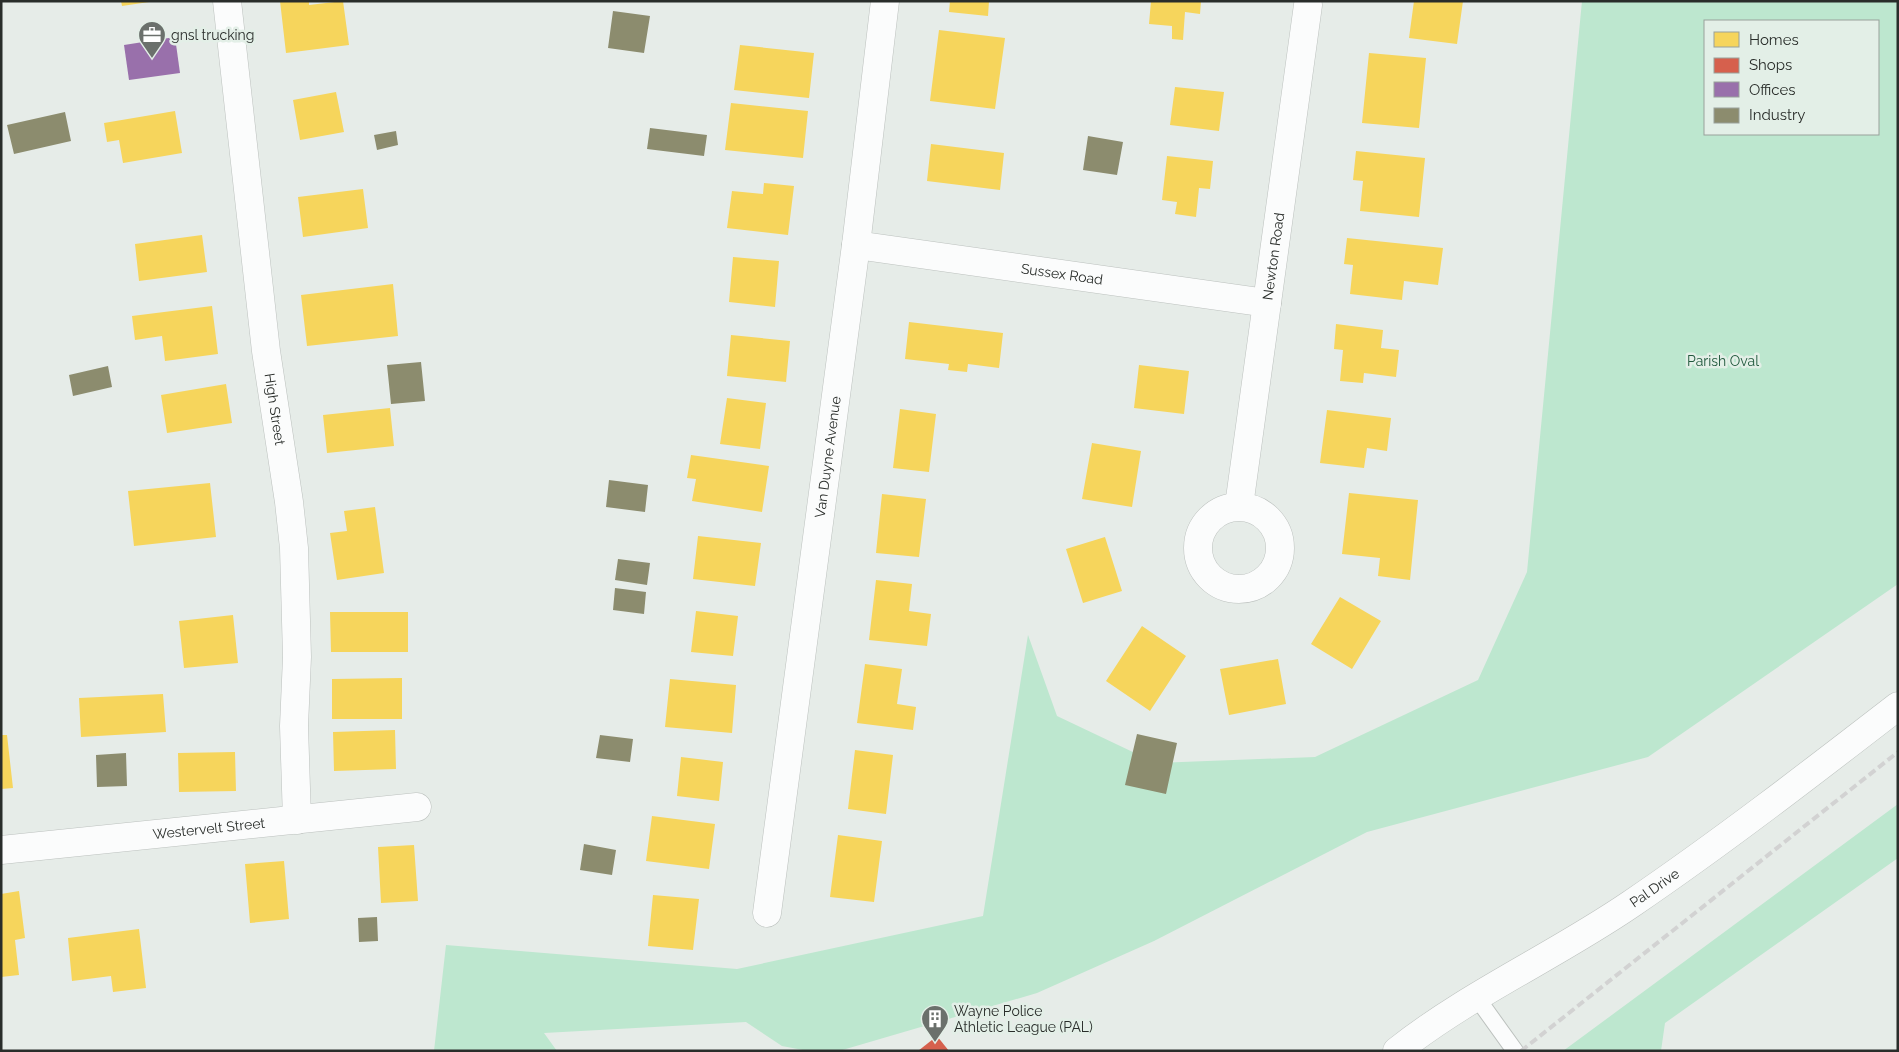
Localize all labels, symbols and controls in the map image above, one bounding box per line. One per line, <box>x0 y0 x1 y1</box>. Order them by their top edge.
office icon: gnsl trucking <box>137 20 167 59</box>
legend <box>1704 20 1879 135</box>
place label: gnsl trucking <box>171 27 254 43</box>
text: Homes <box>1749 31 1799 49</box>
text: Shops <box>1749 56 1792 74</box>
text: Offices <box>1749 81 1796 99</box>
text: Industry <box>1749 106 1805 124</box>
street label: Newton Road <box>1259 211 1287 301</box>
street label: Sussex Road <box>1020 260 1104 288</box>
park label: Parish Oval <box>1687 353 1759 369</box>
street label: High Street <box>261 372 288 447</box>
street label: Van Duyne Avenue <box>812 395 844 519</box>
street label: Westervelt Street <box>152 815 266 842</box>
street label: Pal Drive <box>1627 865 1682 911</box>
place label: Wayne Police Athletic League (PAL) <box>954 1003 1093 1035</box>
building icon: Wayne Police Athletic League (PAL) <box>920 1004 950 1043</box>

